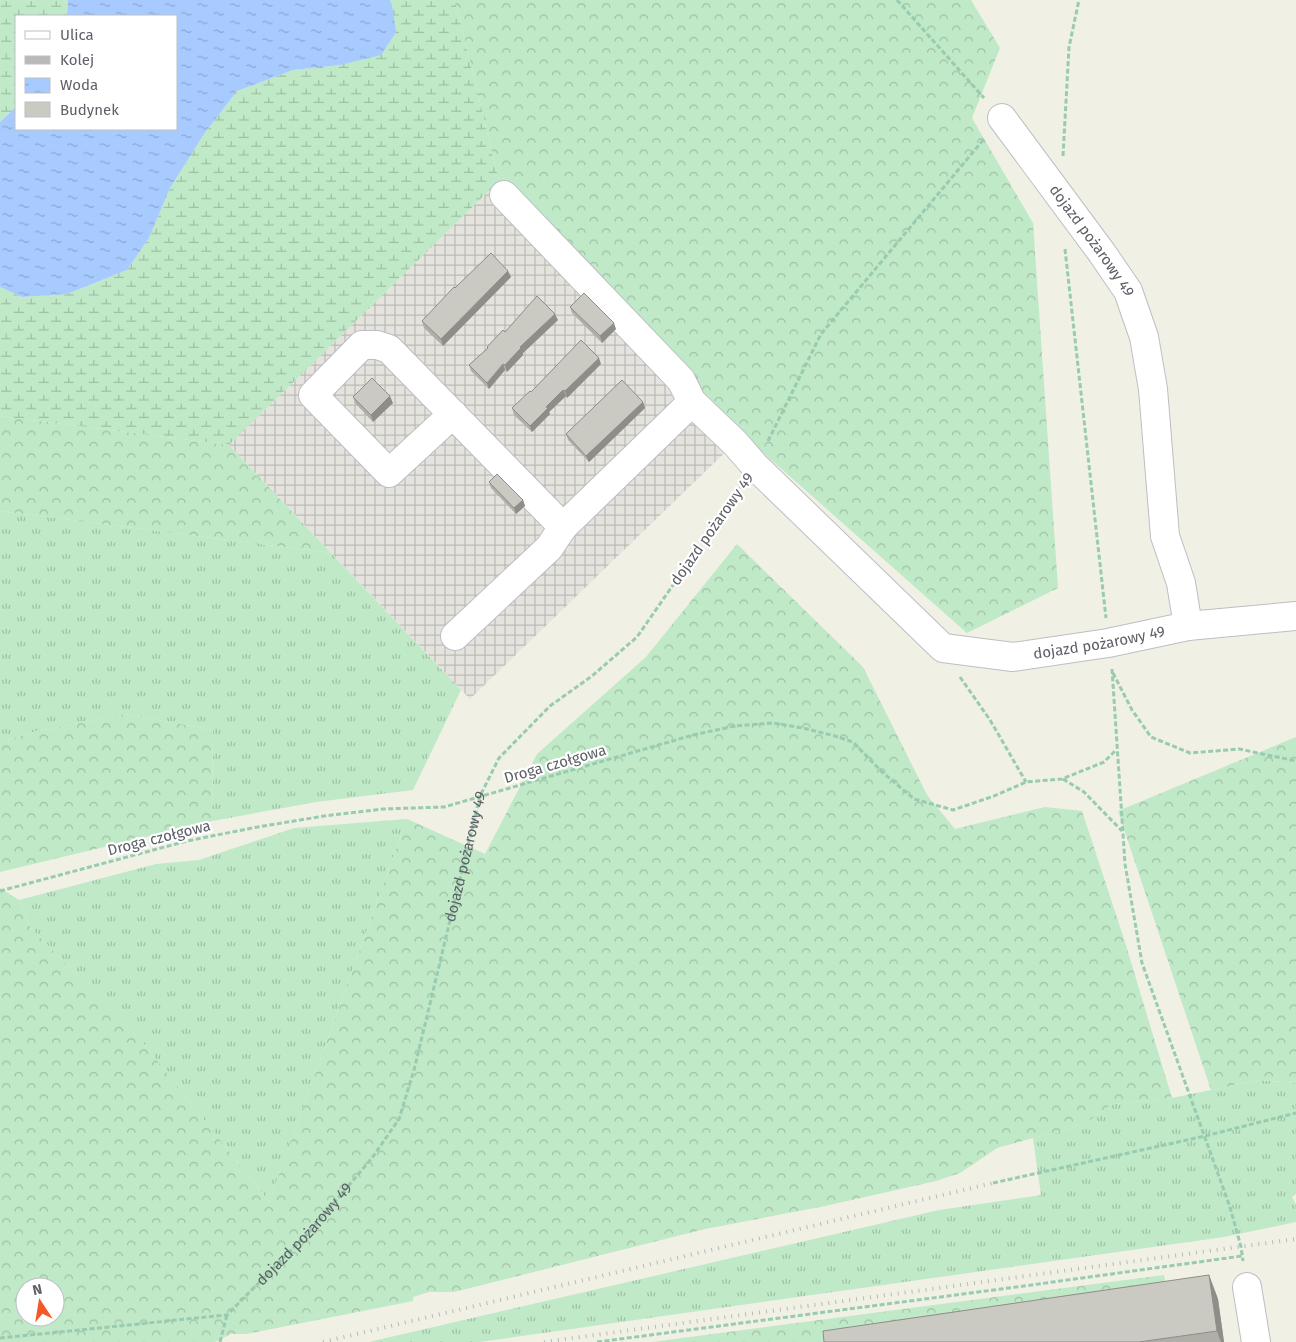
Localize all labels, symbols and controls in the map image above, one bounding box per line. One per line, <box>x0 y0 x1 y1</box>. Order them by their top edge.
legend <box>15 15 178 130</box>
text: Ulica <box>60 26 94 44</box>
text: Kolej <box>60 51 94 69</box>
text: Woda <box>60 76 98 94</box>
text: Budynek <box>60 101 119 119</box>
street label: dojazd pożarowy 49 <box>1046 181 1138 298</box>
street label: dojazd pożarowy 49 <box>666 469 758 589</box>
street label: dojazd pożarowy 49 <box>1032 622 1167 663</box>
street label: Droga czołgowa <box>502 741 608 787</box>
street label: dojazd pożarowy 49 <box>441 788 490 924</box>
street label: Droga czołgowa <box>106 817 212 859</box>
street label: dojazd pożarowy 49 <box>252 1179 356 1289</box>
north arrow <box>15 1277 65 1327</box>
text: N <box>31 1280 44 1299</box>

